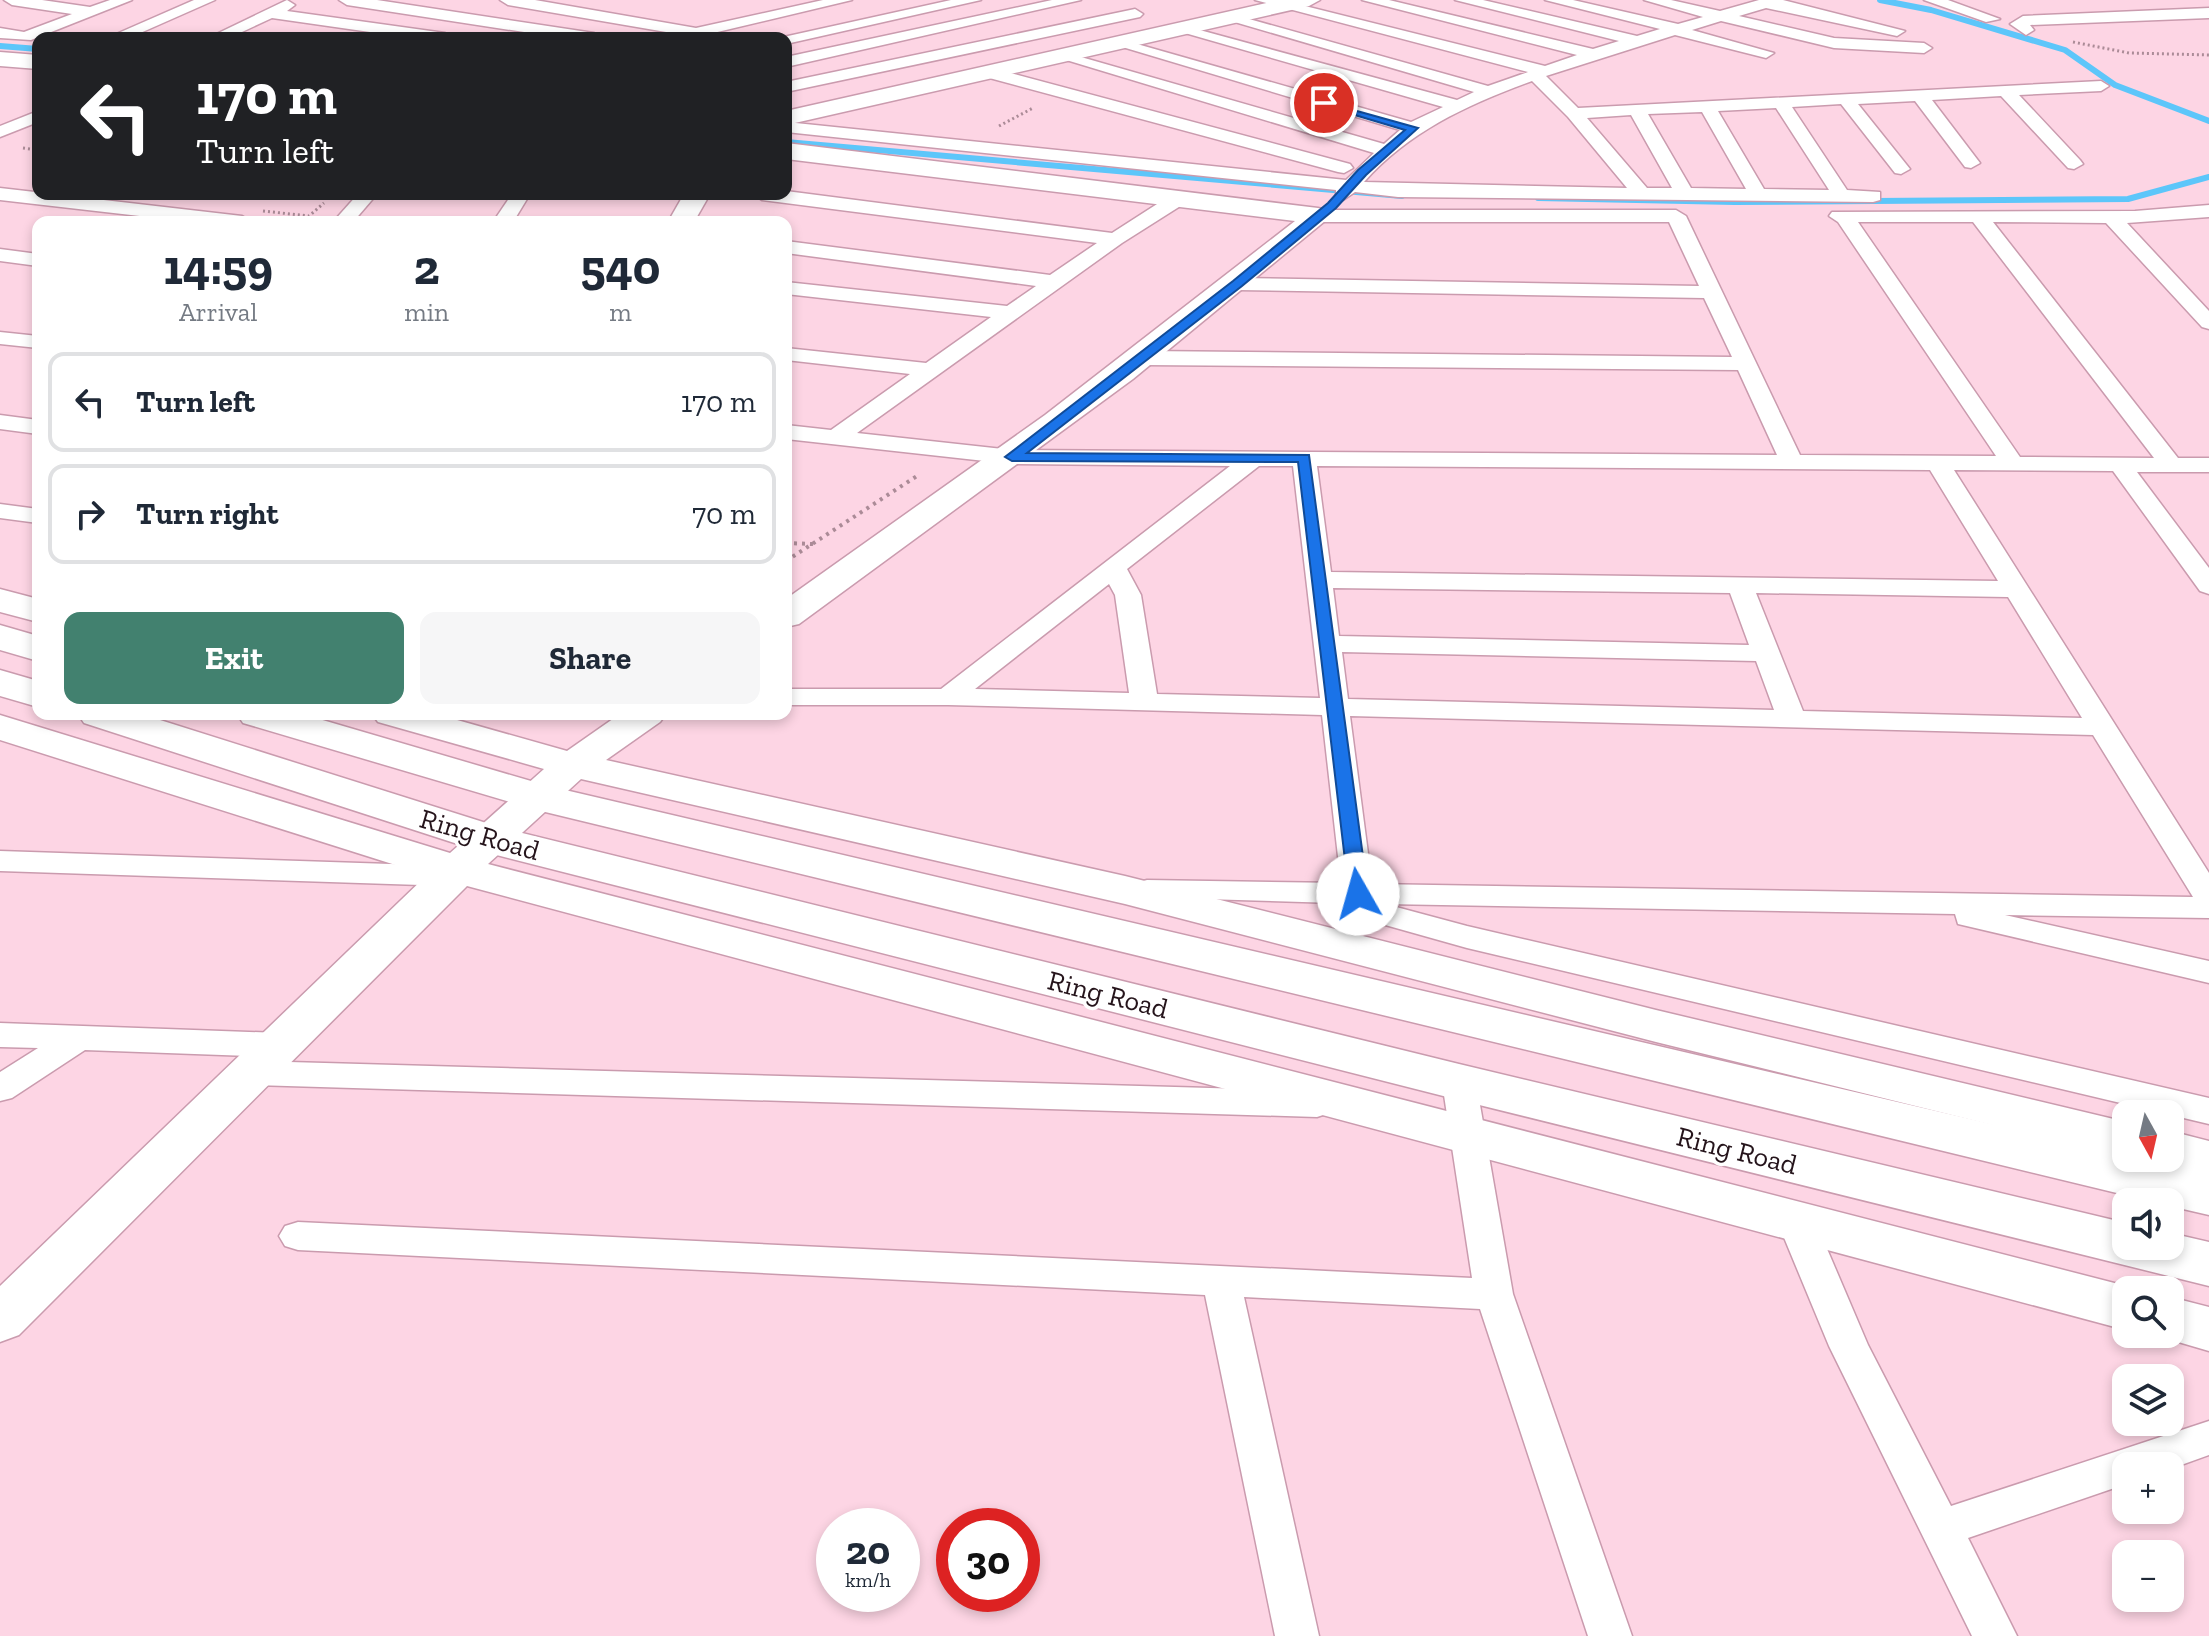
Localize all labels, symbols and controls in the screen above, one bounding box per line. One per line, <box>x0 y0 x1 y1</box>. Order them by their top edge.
text: 170 m <box>196 61 337 128</box>
icon: left <box>64 64 168 168</box>
pin <box>1290 69 1358 137</box>
icon: arrive <box>1302 81 1346 125</box>
text: Turn left <box>196 129 334 172</box>
text: 14:59 <box>163 239 273 296</box>
text: 2 <box>414 239 440 296</box>
text: 540 <box>580 239 661 296</box>
text: Arrival <box>179 296 257 328</box>
text: min <box>404 296 449 328</box>
text: m <box>609 296 632 328</box>
icon: left <box>68 380 112 424</box>
text: Turn left <box>136 384 255 420</box>
text: 170 m <box>681 384 756 420</box>
icon: right <box>68 492 112 536</box>
text: Turn right <box>136 496 278 532</box>
text: 70 m <box>692 496 756 532</box>
button: Exit <box>64 612 404 704</box>
button: Share <box>420 612 760 704</box>
street label: Ring Road <box>416 802 544 867</box>
position arrow <box>1316 852 1400 936</box>
street label: Ring Road <box>1044 964 1172 1025</box>
north arrow <box>2112 1100 2184 1172</box>
map controls <box>2112 1100 2184 1612</box>
street label: Ring Road <box>1673 1120 1801 1181</box>
button: sound <box>2112 1188 2184 1260</box>
button: search <box>2112 1276 2184 1348</box>
button: layers <box>2112 1364 2184 1436</box>
button: + <box>2112 1452 2184 1524</box>
speed limit sign: 30 <box>936 1508 1040 1612</box>
text: 20 <box>846 1526 890 1574</box>
button: − <box>2112 1540 2184 1612</box>
text: km/h <box>845 1568 891 1592</box>

